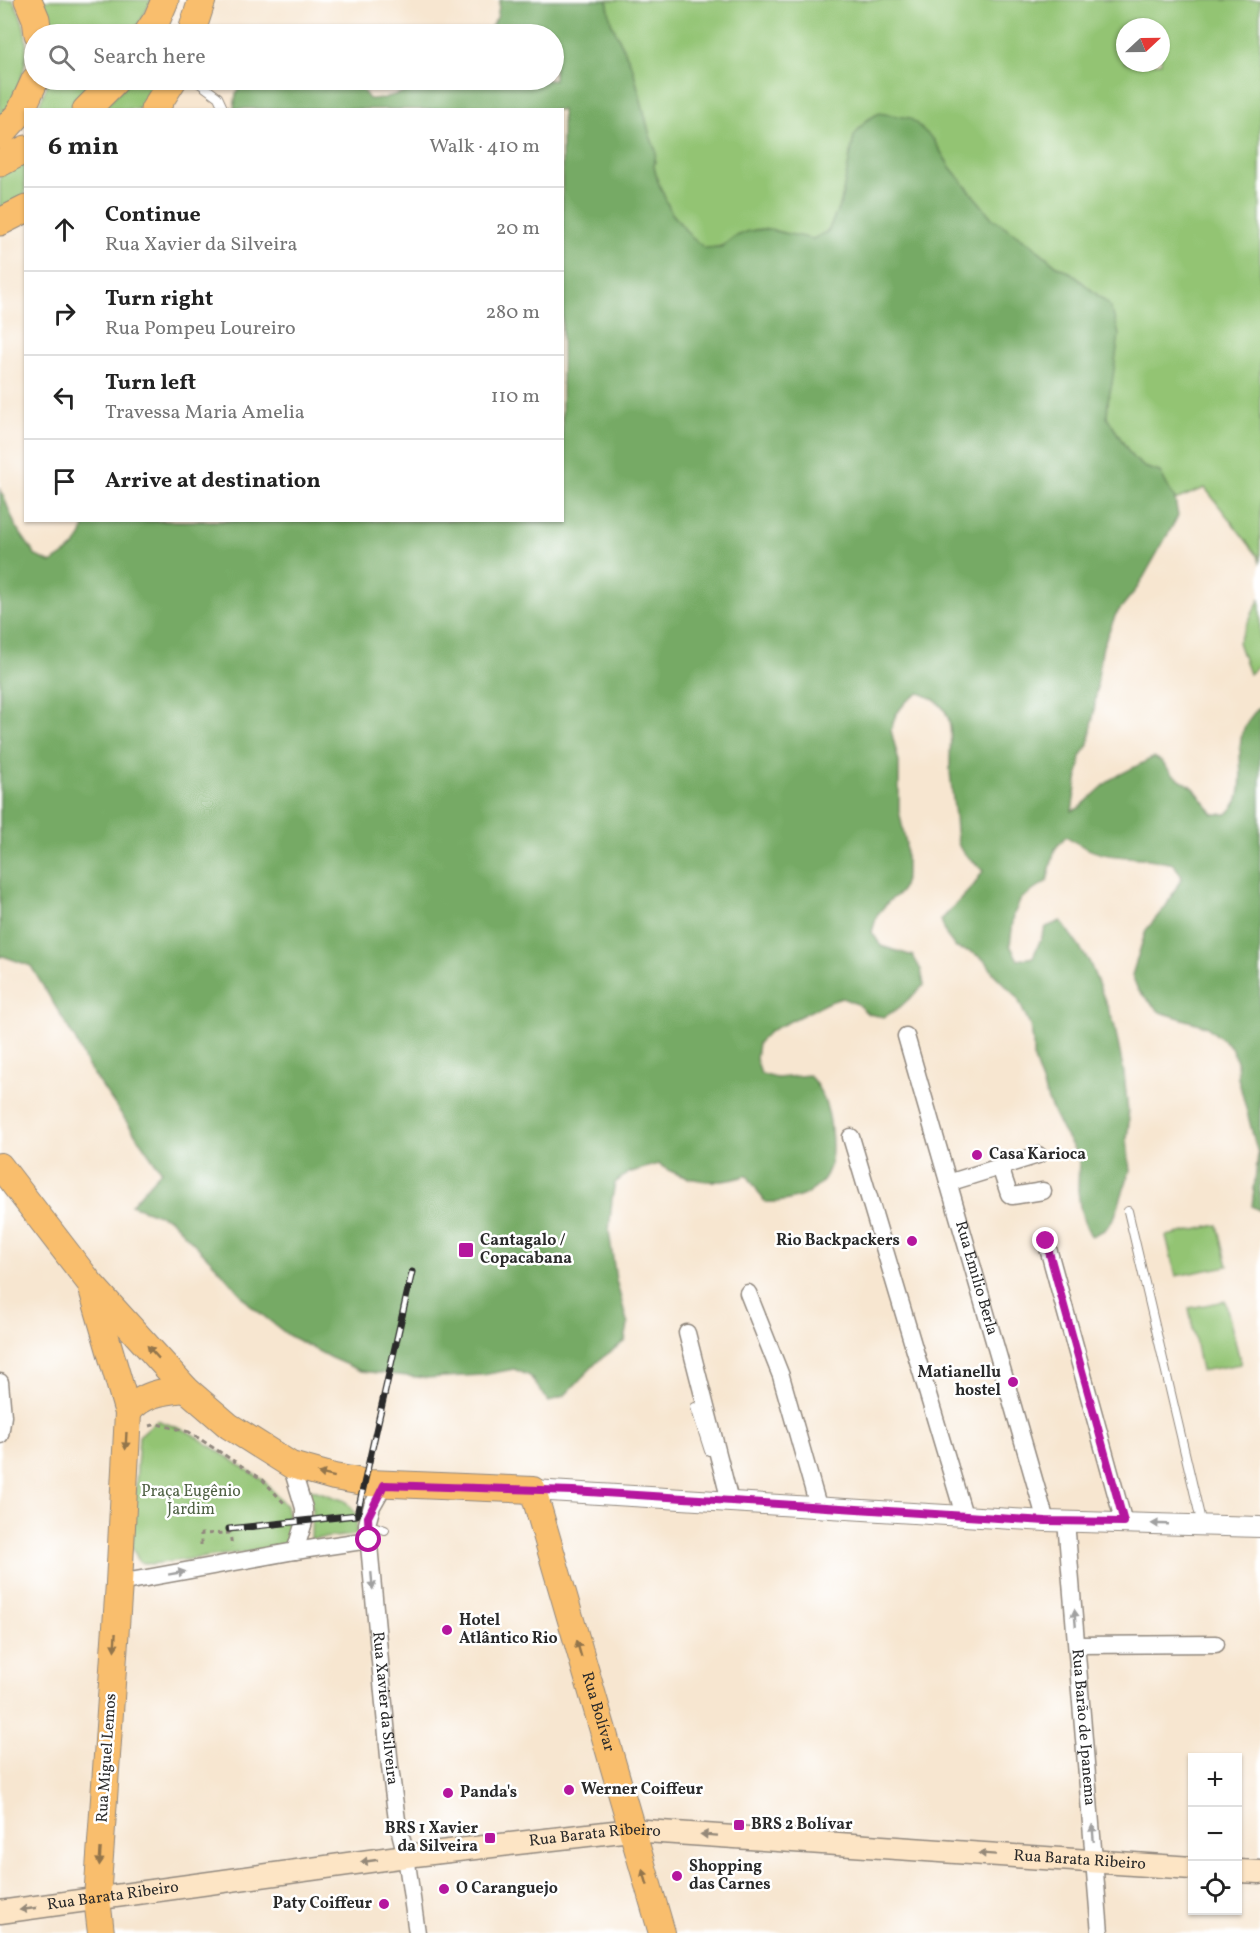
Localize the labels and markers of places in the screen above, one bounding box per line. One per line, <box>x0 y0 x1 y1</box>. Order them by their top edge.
place label: Casa Karioca <box>989 1144 1086 1166</box>
marker: Casa Karioca <box>970 1148 984 1162</box>
place label: Cantagalo / Copacabana <box>480 1230 572 1270</box>
place label: Rio Backpackers <box>776 1230 900 1252</box>
marker: Rio Backpackers <box>905 1234 919 1248</box>
marker: Cantagalo / Copacabana <box>457 1241 475 1259</box>
place label: Matianellu hostel <box>917 1362 1002 1402</box>
marker: Matianellu hostel <box>1006 1375 1020 1389</box>
place label: Hotel Atlântico Rio <box>459 1610 558 1650</box>
marker: Hotel Atlântico Rio <box>440 1623 454 1637</box>
place label: Werner Coiffeur <box>581 1779 704 1801</box>
place label: Panda's <box>460 1782 517 1804</box>
marker: Werner Coiffeur <box>562 1783 576 1797</box>
marker: Panda's <box>441 1786 455 1800</box>
place label: BRS 2 Bolívar <box>751 1814 853 1836</box>
place label: BRS 1 Xavier da Silveira <box>385 1818 478 1858</box>
marker: BRS 2 Bolívar <box>732 1818 746 1832</box>
marker: BRS 1 Xavier da Silveira <box>483 1831 497 1845</box>
place label: Shopping das Carnes <box>689 1856 771 1896</box>
marker: Shopping das Carnes <box>670 1869 684 1883</box>
place label: O Caranguejo <box>456 1878 558 1900</box>
marker: O Caranguejo <box>437 1882 451 1896</box>
place label: Paty Coiffeur <box>273 1893 372 1915</box>
marker: Paty Coiffeur <box>377 1897 391 1911</box>

